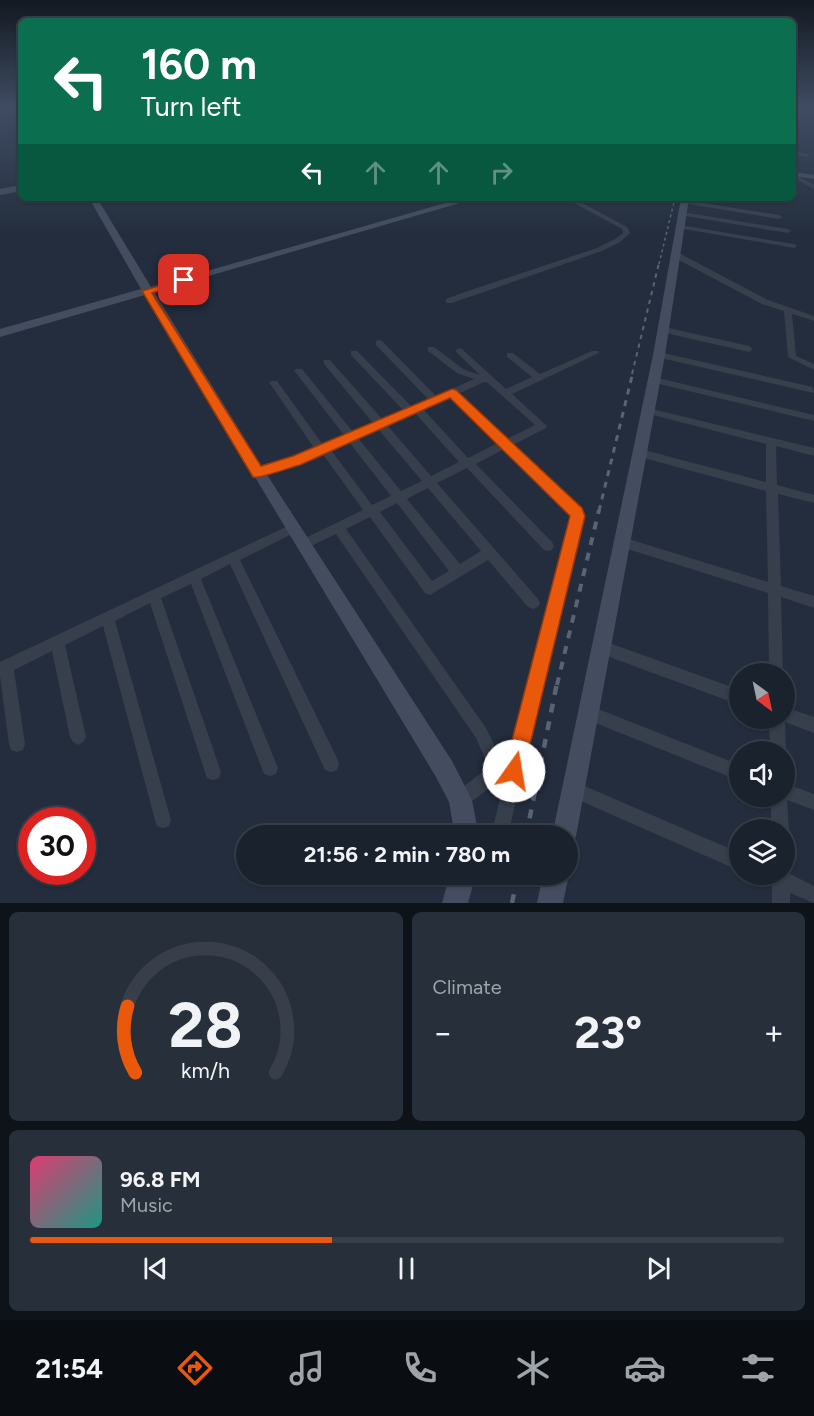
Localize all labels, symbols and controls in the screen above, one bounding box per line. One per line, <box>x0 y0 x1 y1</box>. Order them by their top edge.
text: 160 m <box>141 39 257 90</box>
icon: left <box>42 42 120 120</box>
text: Turn left <box>141 90 241 123</box>
icon: left <box>296 156 329 189</box>
icon: ahead <box>359 156 392 189</box>
icon: ahead <box>422 156 455 189</box>
icon: right <box>485 156 518 189</box>
pin <box>158 254 209 305</box>
icon: arrive <box>167 263 200 296</box>
north arrow <box>729 663 795 729</box>
map controls <box>729 663 795 885</box>
position arrow <box>482 739 546 803</box>
button: sound <box>729 741 795 807</box>
speed limit sign: 30 <box>18 807 96 885</box>
button: layers <box>729 819 795 885</box>
text: 21:56 · 2 min · 780 m <box>304 841 510 868</box>
text: Climate <box>433 975 502 999</box>
text: 28 <box>169 988 243 1063</box>
text: 23° <box>574 1005 642 1059</box>
text: − <box>433 1013 453 1052</box>
text: + <box>763 1013 784 1052</box>
text: km/h <box>181 1059 230 1084</box>
text: 96.8 FM <box>120 1166 201 1193</box>
text: Music <box>120 1193 173 1217</box>
icon: previous <box>139 1252 172 1285</box>
icon: pause <box>390 1252 423 1285</box>
icon: next <box>642 1252 675 1285</box>
icon: directions <box>174 1347 216 1389</box>
icon: music <box>286 1347 328 1389</box>
icon: phone <box>399 1347 441 1389</box>
icon: climate <box>512 1347 554 1389</box>
icon: car <box>624 1347 666 1389</box>
icon: filters <box>737 1347 779 1389</box>
text: 21:54 <box>35 1352 103 1385</box>

